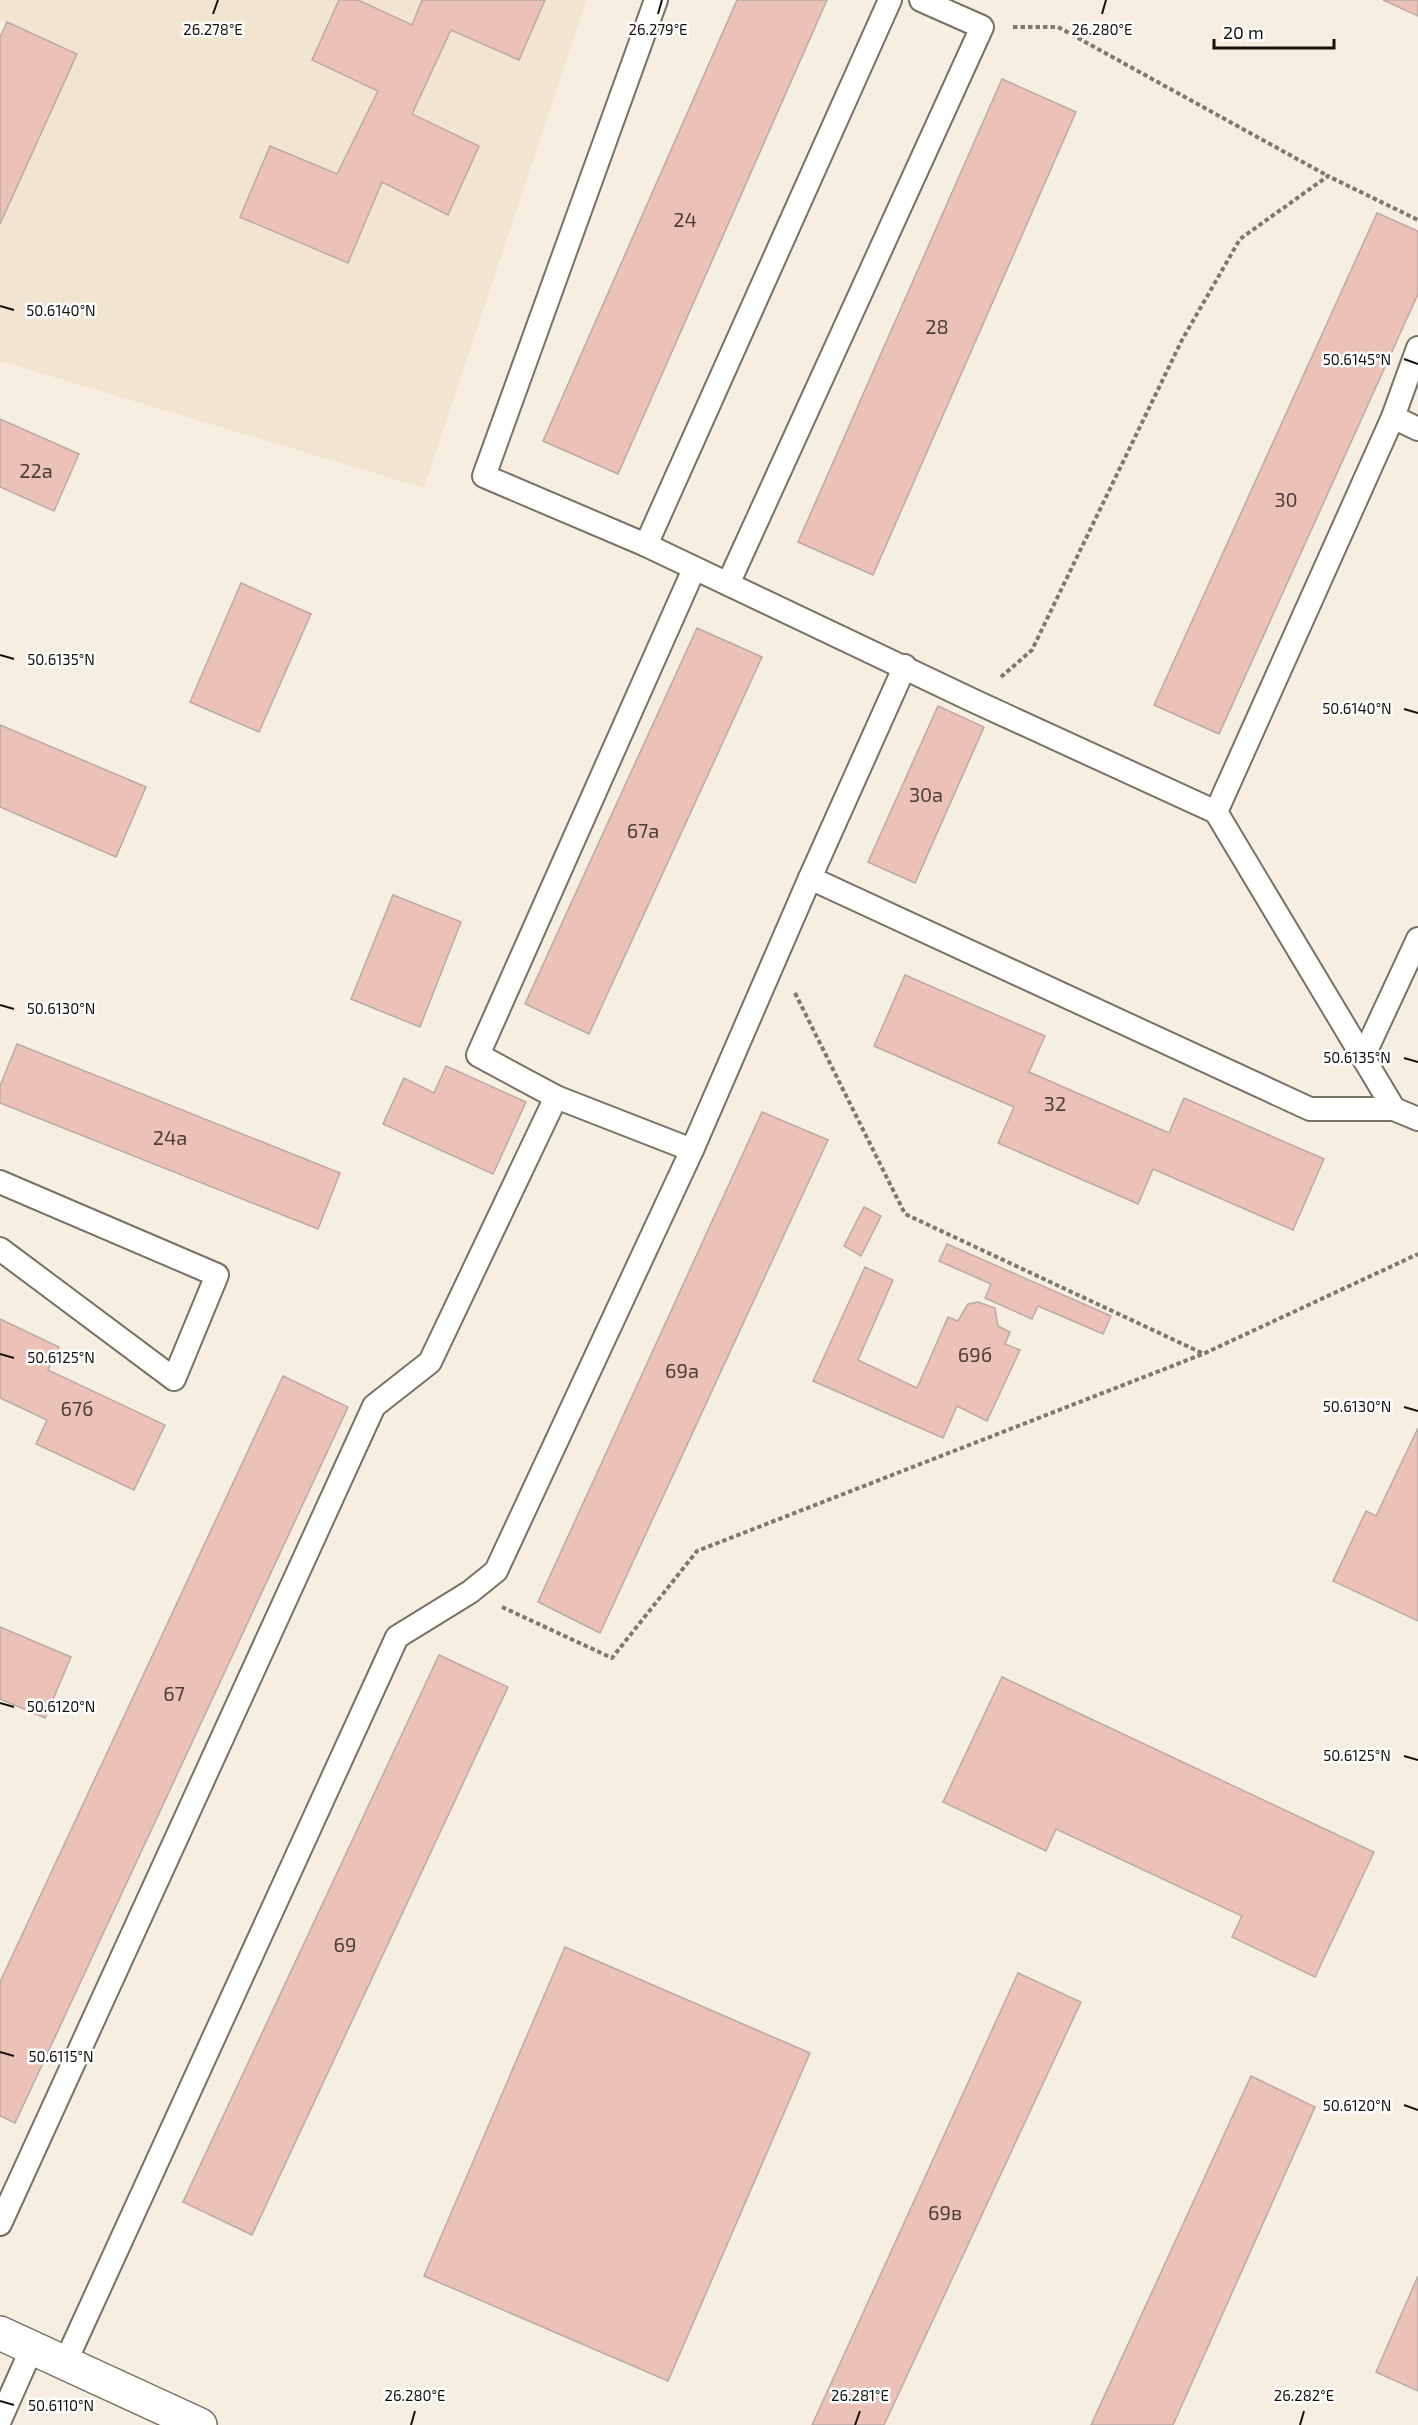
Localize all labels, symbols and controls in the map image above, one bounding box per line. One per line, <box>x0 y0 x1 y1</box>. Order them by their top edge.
scale bar <box>1214 12 1334 50</box>
text: 26.278°E <box>183 20 243 38</box>
text: 26.279°E <box>629 20 687 38</box>
text: 26.280°E <box>1072 20 1132 38</box>
text: 20 m <box>1223 21 1264 43</box>
house number: 24 <box>673 207 697 231</box>
text: 50.6140°N <box>26 301 96 319</box>
house number: 28 <box>925 314 949 338</box>
text: 50.6145°N <box>1323 350 1391 368</box>
house number: 22а <box>19 458 53 482</box>
house number: 30 <box>1274 487 1298 511</box>
text: 50.6135°N <box>27 650 95 668</box>
text: 50.6140°N <box>1322 699 1392 717</box>
house number: 30а <box>909 782 943 806</box>
house number: 67а <box>627 818 659 842</box>
text: 50.6130°N <box>27 999 95 1017</box>
text: 50.6135°N <box>1323 1048 1391 1066</box>
house number: 32 <box>1044 1091 1066 1115</box>
house number: 24а <box>153 1125 187 1149</box>
house number: 69б <box>958 1342 992 1366</box>
text: 50.6125°N <box>27 1348 95 1366</box>
house number: 69а <box>665 1358 699 1382</box>
house number: 67б <box>60 1396 94 1420</box>
text: 50.6130°N <box>1323 1397 1391 1415</box>
house number: 67 <box>163 1681 185 1705</box>
text: 50.6120°N <box>27 1697 95 1715</box>
text: 50.6125°N <box>1323 1746 1391 1764</box>
house number: 69 <box>334 1932 356 1956</box>
text: 50.6115°N <box>28 2047 94 2065</box>
text: 50.6120°N <box>1323 2096 1391 2114</box>
house number: 69в <box>928 2200 962 2224</box>
text: 26.280°E <box>385 2386 445 2404</box>
text: 26.281°E <box>831 2386 889 2404</box>
text: 26.282°E <box>1274 2386 1334 2404</box>
text: 50.6110°N <box>28 2396 94 2414</box>

